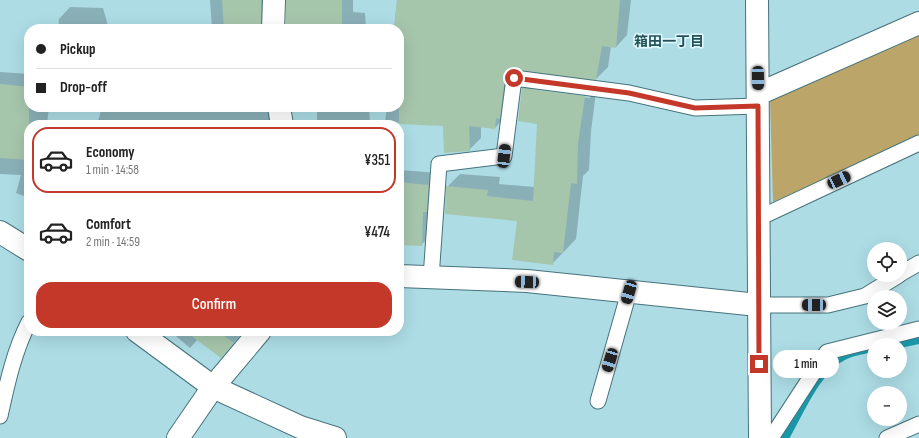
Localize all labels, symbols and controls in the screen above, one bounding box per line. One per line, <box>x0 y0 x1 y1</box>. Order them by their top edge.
district label: 箱田一丁目 <box>634 33 704 50</box>
text: Pickup <box>60 40 96 59</box>
car <box>752 66 764 90</box>
route start <box>505 69 523 87</box>
text: Drop-off <box>60 78 107 97</box>
icon: car <box>38 142 74 178</box>
text: Economy <box>86 143 135 162</box>
car <box>497 143 511 169</box>
text: ¥351 <box>364 151 390 170</box>
text: 1 min · 14:58 <box>86 162 139 178</box>
car <box>826 169 852 191</box>
icon: car <box>38 214 74 250</box>
text: Comfort <box>86 215 131 234</box>
text: ¥474 <box>364 223 390 242</box>
text: 2 min · 14:59 <box>86 234 140 250</box>
map controls <box>867 242 907 426</box>
button: locate <box>867 242 907 282</box>
car <box>515 276 539 288</box>
car <box>620 279 638 305</box>
button: Confirm <box>36 282 392 328</box>
button: layers <box>867 290 907 330</box>
car <box>802 299 826 311</box>
button: + <box>867 338 907 378</box>
car <box>601 347 619 373</box>
callout: 1 min <box>773 350 839 378</box>
route end <box>750 355 768 373</box>
text: 1 min <box>794 356 818 372</box>
button: − <box>867 386 907 426</box>

